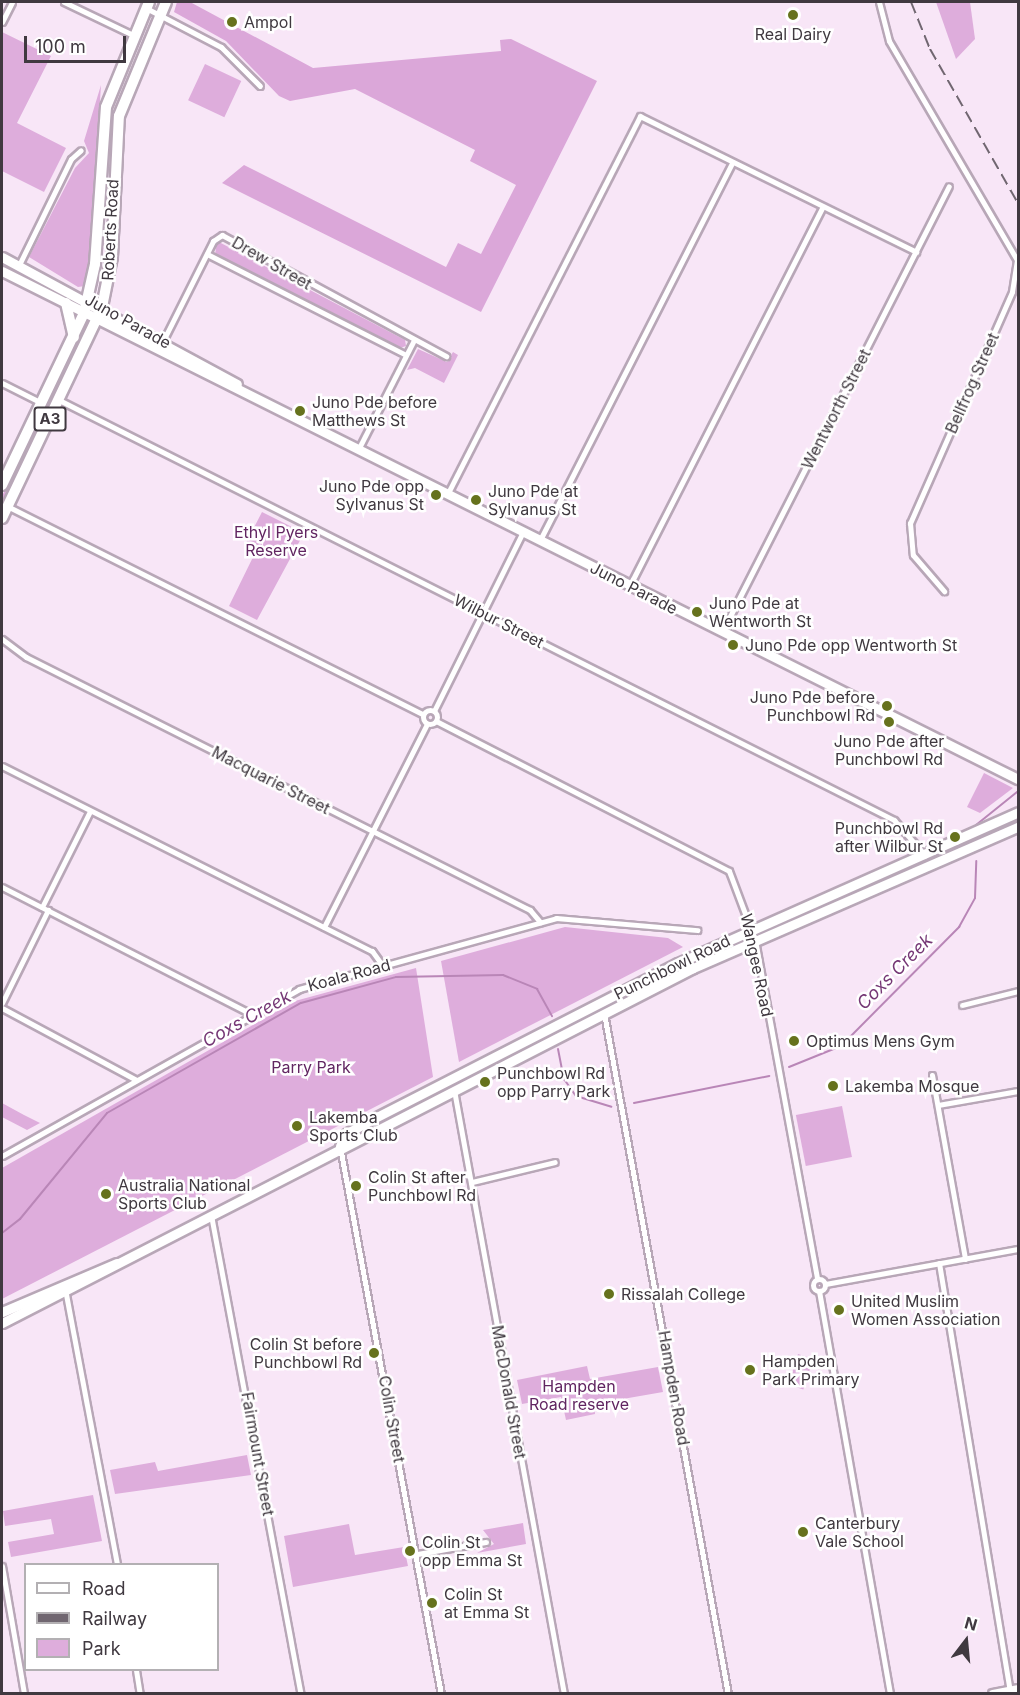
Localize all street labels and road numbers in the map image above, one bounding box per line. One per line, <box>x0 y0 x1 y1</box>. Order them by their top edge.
street label: Roberts Road <box>98 179 122 281</box>
street label: Drew Street <box>229 232 315 294</box>
street label: Juno Parade <box>82 289 174 353</box>
street label: Bellfrog Street <box>941 330 1003 436</box>
street label: Wentworth Street <box>797 346 875 472</box>
road number: A3 <box>34 407 66 431</box>
street label: Juno Parade <box>587 558 681 618</box>
street label: Wilbur Street <box>451 590 547 652</box>
street label: Macquarie Street <box>209 742 333 818</box>
street label: Wangee Road <box>737 912 777 1018</box>
street label: Punchbowl Road <box>611 931 733 1003</box>
street label: Koala Road <box>306 955 392 995</box>
street label: MacDonald Street <box>488 1324 530 1460</box>
street label: Hampden Road <box>654 1329 694 1447</box>
street label: Colin Street <box>375 1374 409 1464</box>
street label: Fairmount Street <box>238 1390 278 1518</box>

